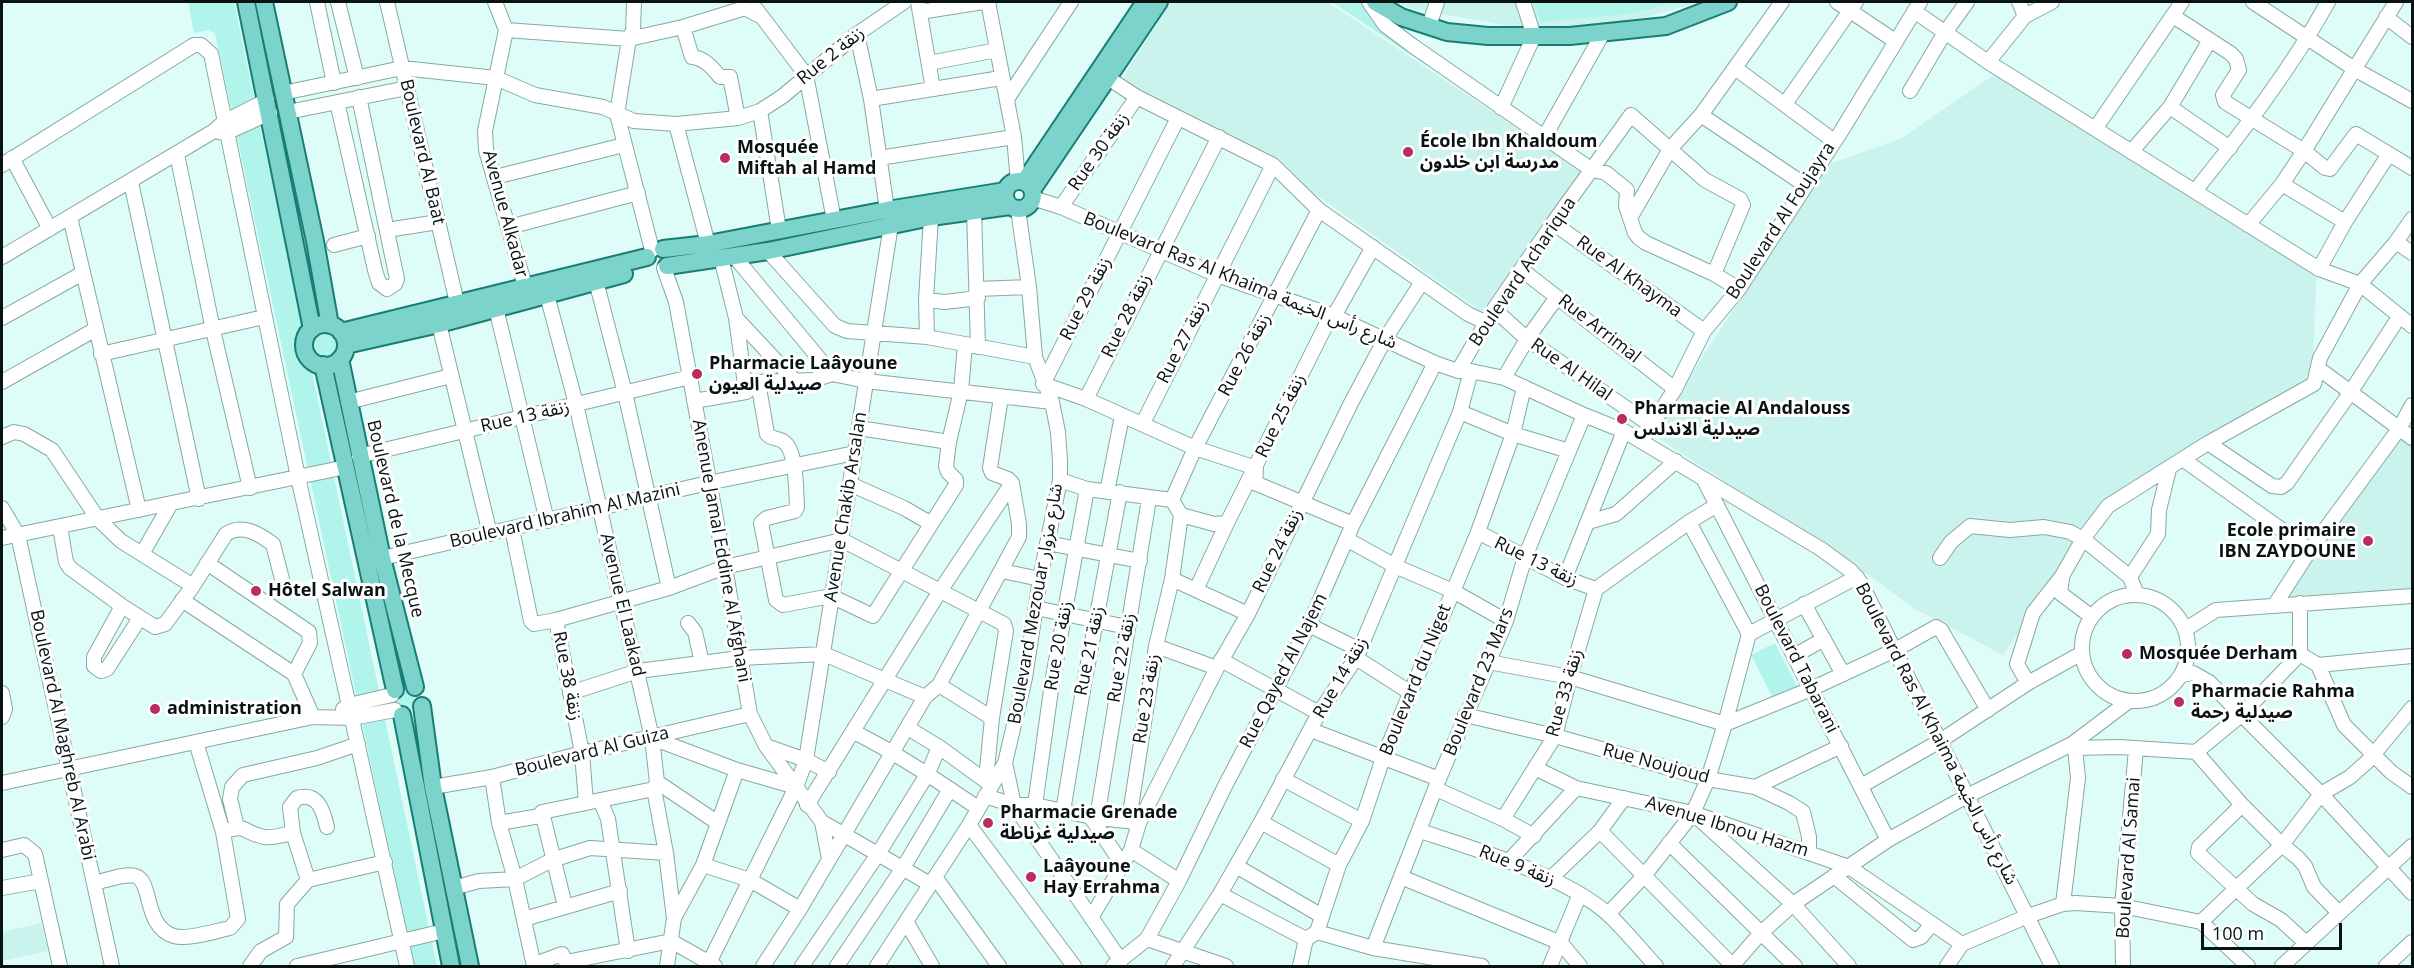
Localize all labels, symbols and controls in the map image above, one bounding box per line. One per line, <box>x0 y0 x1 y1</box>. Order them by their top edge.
street label: Rue 2 زنقة <box>793 22 869 90</box>
street label: Boulevard Al Baat <box>395 77 449 227</box>
street label: Rue 30 زنقة <box>1064 109 1134 195</box>
place label: École Ibn Khaldoum مدرسة ابن خلدون <box>1420 131 1597 174</box>
place label: Mosquée Miftah al Hamd <box>737 137 876 180</box>
street label: Boulevard Al Foujayra <box>1722 138 1840 304</box>
marker: École Ibn Khaldoum مدرسة ابن خلدون <box>1401 145 1415 159</box>
street label: Avenue Alkadar <box>478 148 532 280</box>
marker: Mosquée Miftah al Hamd <box>718 151 732 165</box>
street label: Boulevard Achariqua <box>1465 193 1581 351</box>
street label: Boulevard Ras Al Khaima شارع رأس الخيمة <box>1080 208 1400 354</box>
street label: Rue Al Khayma <box>1572 231 1686 323</box>
street label: Rue 29 زنقة <box>1056 254 1116 344</box>
street label: Rue 28 زنقة <box>1097 270 1157 362</box>
street label: Rue Arrimal <box>1553 290 1645 368</box>
street label: Rue 27 زنقة <box>1153 297 1213 387</box>
street label: Rue 26 زنقة <box>1214 310 1276 400</box>
street label: Rue Al Hilal <box>1526 334 1616 406</box>
place label: Pharmacie Laâyoune صيدلية العيون <box>709 353 897 395</box>
marker: Pharmacie Laâyoune صيدلية العيون <box>690 367 704 381</box>
street label: Rue 25 زنقة <box>1251 370 1311 462</box>
street label: Rue 13 زنقة <box>478 396 572 438</box>
place label: Pharmacie Al Andalouss صيدلية الاندلس <box>1634 398 1850 440</box>
street label: Avenue Chakib Arsalan <box>820 410 872 604</box>
marker: Pharmacie Al Andalouss صيدلية الاندلس <box>1615 412 1629 426</box>
street label: Boulevard de la Mecque <box>362 418 428 620</box>
street label: Anenue Jamal Eddine Al Afghani <box>687 418 755 684</box>
street label: Boulevard Ibrahim Al Mazini <box>448 479 682 553</box>
street label: Boulevard Mezouar شارع مزوار <box>1004 482 1068 726</box>
street label: Rue 24 زنقة <box>1248 505 1308 597</box>
place label: Ecole primaire IBN ZAYDOUNE <box>2219 520 2356 562</box>
street label: Avenue El Laakad <box>595 531 649 679</box>
street label: Rue 13 زنقة <box>1490 532 1582 592</box>
marker: Ecole primaire IBN ZAYDOUNE <box>2361 534 2375 548</box>
street label: Boulevard Ras Al Khaima شارع رأس الخيمة <box>1850 579 2022 889</box>
place label: Hôtel Salwan <box>268 580 386 602</box>
street label: Boulevard Tabarani <box>1749 581 1843 737</box>
marker: Hôtel Salwan <box>249 584 263 598</box>
street label: Rue Qayed Al Najem <box>1236 590 1332 752</box>
street label: Rue 20 زنقة <box>1040 599 1078 693</box>
street label: Boulevard du Niget <box>1376 601 1456 759</box>
street label: Rue 21 زنقة <box>1071 604 1109 698</box>
street label: Boulevard 23 Mars <box>1439 605 1519 759</box>
street label: Boulevard Al Maghreb Al Arabi <box>25 608 99 862</box>
street label: Rue 22 زنقة <box>1103 611 1141 705</box>
street label: Rue 38 زنقة <box>548 629 586 723</box>
street label: Rue 14 زنقة <box>1309 633 1373 723</box>
place label: Mosquée Derham <box>2139 643 2298 665</box>
street label: Rue 33 زنقة <box>1542 646 1588 740</box>
marker: Mosquée Derham <box>2120 647 2134 661</box>
street label: Rue 23 زنقة <box>1129 652 1165 746</box>
place label: Pharmacie Rahma صيدلية رحمة <box>2191 681 2355 724</box>
marker: Pharmacie Rahma صيدلية رحمة <box>2172 695 2186 709</box>
place label: administration <box>167 698 302 720</box>
marker: administration <box>148 702 162 716</box>
street label: Boulevard Al Guiza <box>513 722 671 782</box>
street label: Rue Noujoud <box>1600 739 1712 789</box>
street label: Boulevard Al Samai <box>2113 777 2145 939</box>
street label: Avenue Ibnou Hazm <box>1643 792 1811 862</box>
place label: Pharmacie Grenade صيدلية غرناطة <box>1000 802 1177 844</box>
marker: Pharmacie Grenade صيدلية غرناطة <box>981 816 995 830</box>
street label: Rue 9 زنقة <box>1476 841 1558 891</box>
place label: Laâyoune Hay Errahma <box>1043 856 1160 898</box>
marker: Laâyoune Hay Errahma <box>1024 870 1038 884</box>
scale bar <box>2204 911 2345 949</box>
text: 100 m <box>2212 921 2264 945</box>

